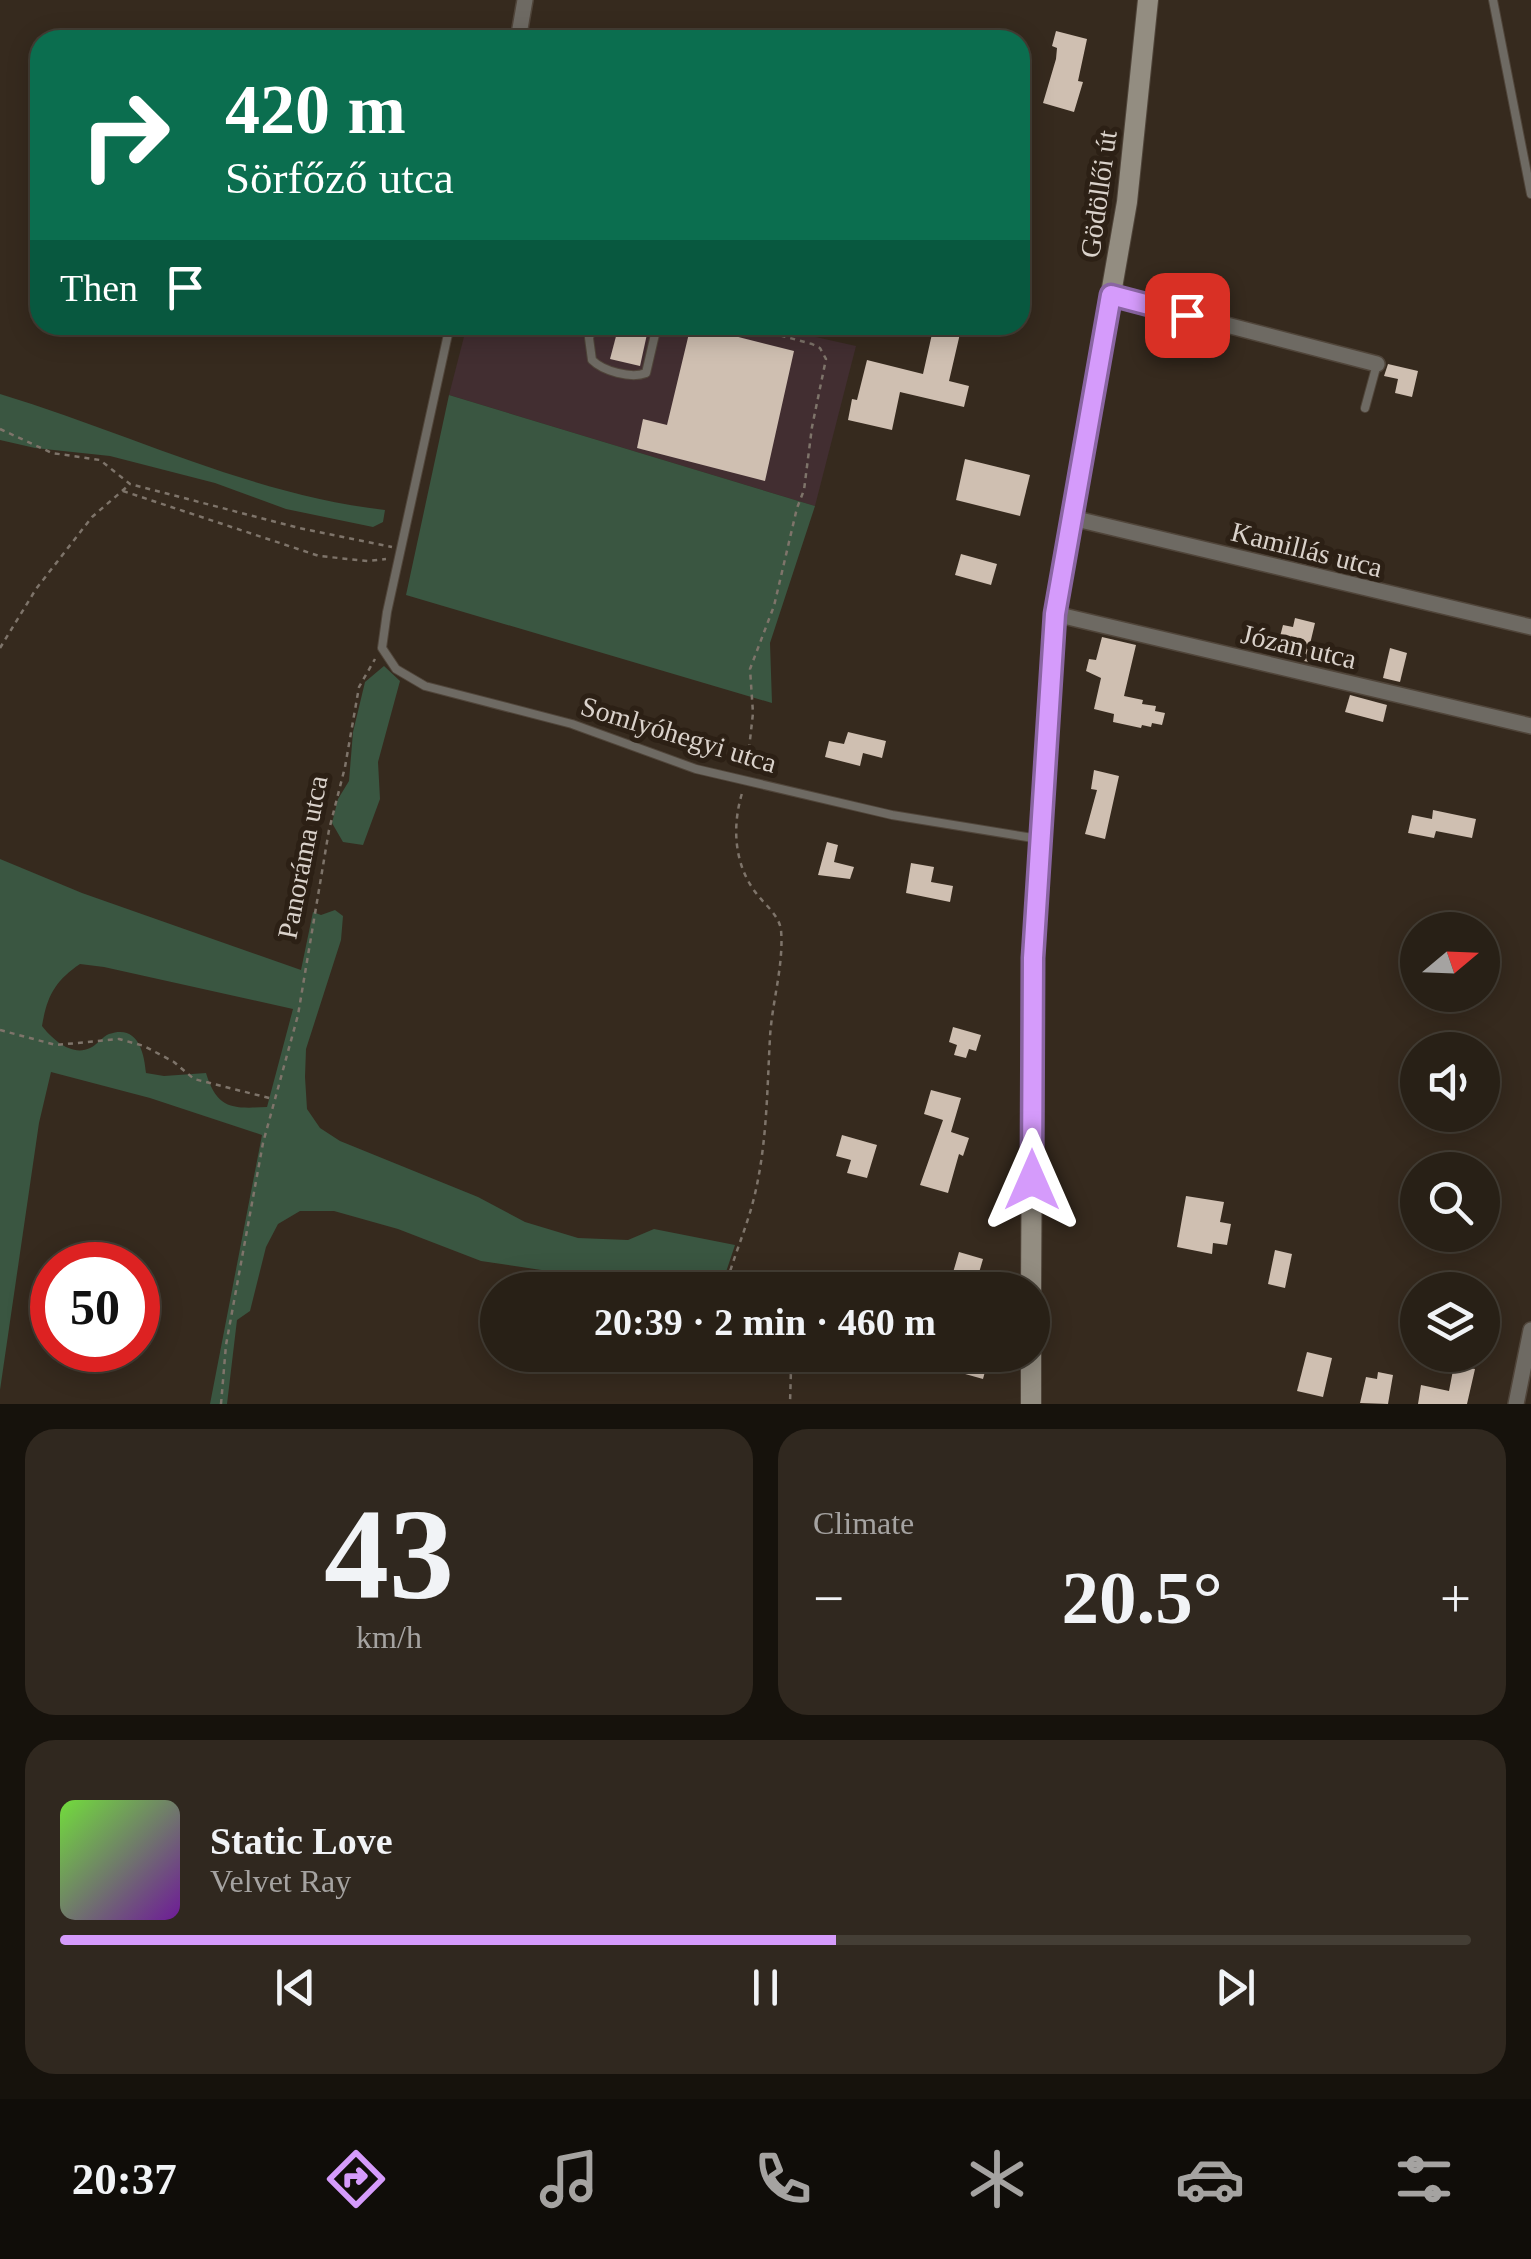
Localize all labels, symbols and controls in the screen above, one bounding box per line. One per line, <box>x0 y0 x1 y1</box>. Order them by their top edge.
icon: right <box>60 70 190 200</box>
text: 420 m <box>225 71 406 148</box>
street label: Gödöllői út <box>1074 128 1123 260</box>
text: Sörfőző utca <box>225 153 454 203</box>
icon: arrive <box>158 260 213 315</box>
text: Then <box>60 267 138 309</box>
pin <box>1145 273 1230 358</box>
icon: arrive <box>1160 288 1215 343</box>
street label: Kamillás utca <box>1228 516 1386 583</box>
street label: Józan utca <box>1238 618 1360 675</box>
street label: Somlyóhegyi utca <box>577 690 781 779</box>
street label: Panoráma utca <box>271 772 334 941</box>
north arrow <box>1400 912 1500 1012</box>
map controls <box>1400 912 1500 1372</box>
button: sound <box>1400 1032 1500 1132</box>
position arrow <box>980 1128 1084 1232</box>
button: search <box>1400 1152 1500 1252</box>
speed limit sign: 50 <box>30 1242 160 1372</box>
button: layers <box>1400 1272 1500 1372</box>
text: 20:39 · 2 min · 460 m <box>594 1301 936 1343</box>
text: 43 <box>324 1482 454 1626</box>
text: Climate <box>813 1505 914 1541</box>
text: 20.5° <box>1061 1556 1223 1639</box>
text: − <box>813 1568 844 1629</box>
text: + <box>1440 1568 1471 1629</box>
text: km/h <box>356 1619 422 1655</box>
text: Static Love <box>210 1820 393 1862</box>
text: Velvet Ray <box>210 1863 351 1899</box>
icon: previous <box>268 1960 323 2015</box>
icon: pause <box>738 1960 793 2015</box>
icon: next <box>1208 1960 1263 2015</box>
icon: directions <box>321 2144 391 2214</box>
icon: music <box>534 2144 604 2214</box>
icon: phone <box>748 2144 818 2214</box>
icon: climate <box>962 2144 1032 2214</box>
icon: car <box>1175 2144 1245 2214</box>
icon: filters <box>1389 2144 1459 2214</box>
text: 20:37 <box>72 2154 177 2204</box>

